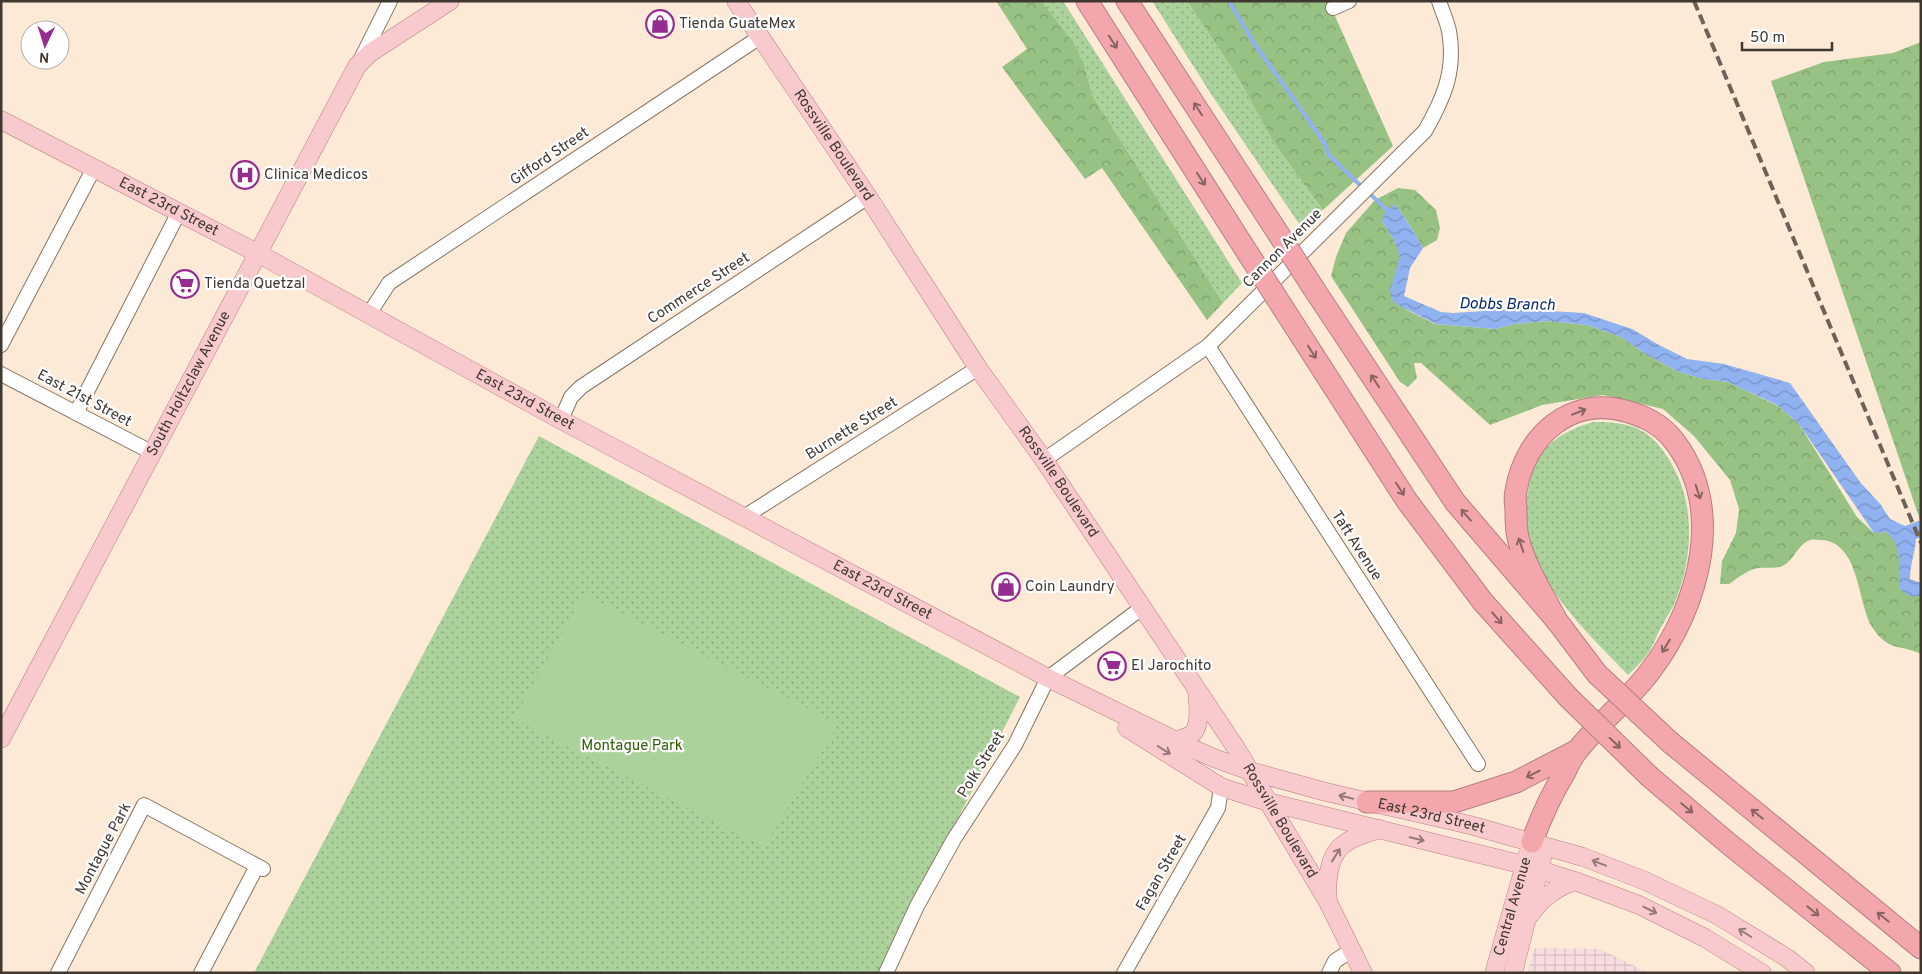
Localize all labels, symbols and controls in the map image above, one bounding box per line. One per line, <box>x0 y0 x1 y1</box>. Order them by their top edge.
shop icon: Tienda GuateMex <box>645 9 675 39</box>
place label: Tienda GuateMex <box>679 15 796 34</box>
north arrow <box>20 20 70 70</box>
scale bar <box>1742 20 1832 52</box>
text: 50 m <box>1750 29 1785 48</box>
one-way arrow <box>1108 35 1118 49</box>
text: N <box>39 48 50 65</box>
street label: Rossville Boulevard <box>789 86 878 205</box>
one-way arrow <box>1193 103 1203 117</box>
street label: Gifford Street <box>507 124 593 190</box>
hospital icon: Clinica Medicos <box>230 160 260 190</box>
place label: Clinica Medicos <box>264 166 368 185</box>
one-way arrow <box>1196 172 1206 186</box>
street label: East 23rd Street <box>116 173 222 241</box>
street label: Cannon Avenue <box>1239 205 1327 293</box>
street label: Commerce Street <box>644 249 754 329</box>
supermarket icon: Tienda Quetzal <box>170 269 200 299</box>
place label: Tienda Quetzal <box>204 275 305 294</box>
water label: Dobbs Branch <box>1459 294 1556 316</box>
street label: South Holtzclaw Avenue <box>143 308 235 460</box>
one-way arrow <box>1307 345 1317 359</box>
street label: East 23rd Street <box>472 365 577 435</box>
street label: East 21st Street <box>33 366 135 432</box>
one-way arrow <box>1370 374 1380 388</box>
street label: Burnette Street <box>803 393 901 465</box>
one-way arrow <box>1571 407 1586 416</box>
street label: Rossville Boulevard <box>1013 423 1103 541</box>
one-way arrow <box>1394 482 1405 496</box>
one-way arrow <box>1693 483 1703 499</box>
street label: Taft Avenue <box>1326 507 1386 585</box>
one-way arrow <box>1461 509 1472 522</box>
one-way arrow <box>1516 538 1525 554</box>
street label: East 23rd Street <box>829 556 935 624</box>
shop icon: Coin Laundry <box>991 572 1021 602</box>
place label: Coin Laundry <box>1025 578 1115 597</box>
one-way arrow <box>1492 612 1503 625</box>
one-way arrow <box>1660 639 1670 653</box>
supermarket icon: El Jarochito <box>1097 651 1127 681</box>
place label: El Jarochito <box>1131 657 1211 676</box>
street label: Polk Street <box>954 728 1010 802</box>
park label: Montague Park <box>581 737 683 756</box>
one-way arrow <box>1609 737 1622 749</box>
one-way arrow <box>1156 746 1170 756</box>
street label: Rossville Boulevard <box>1238 760 1321 882</box>
one-way arrow <box>1525 769 1540 779</box>
one-way arrow <box>1338 792 1354 801</box>
street label: East 23rd Street <box>1376 795 1487 838</box>
street label: Montague Park <box>72 800 136 898</box>
one-way arrow <box>1680 803 1693 814</box>
one-way arrow <box>1751 808 1764 819</box>
street label: Fagan Street <box>1132 831 1192 915</box>
one-way arrow <box>1409 834 1425 844</box>
one-way arrow <box>1331 848 1341 862</box>
street label: Central Avenue <box>1490 855 1536 958</box>
one-way arrow <box>1591 858 1607 867</box>
one-way arrow <box>1643 905 1658 915</box>
one-way arrow <box>1806 906 1819 917</box>
one-way arrow <box>1877 912 1890 923</box>
one-way arrow <box>1739 927 1753 937</box>

